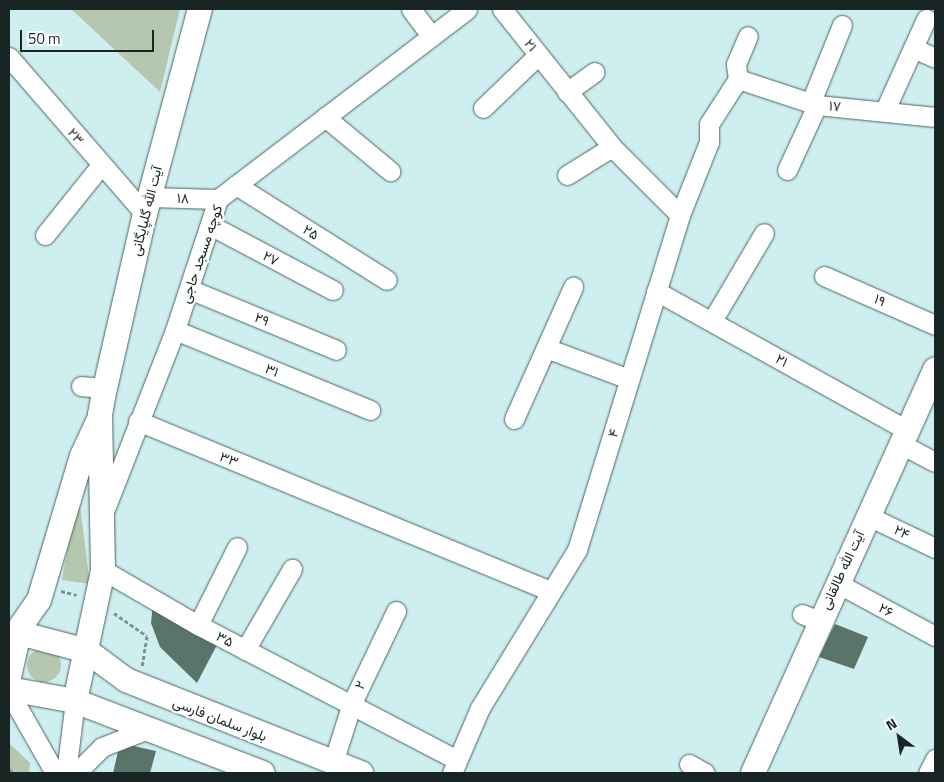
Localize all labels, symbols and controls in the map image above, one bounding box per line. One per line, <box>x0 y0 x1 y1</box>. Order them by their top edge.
scale bar <box>22 20 156 52</box>
text: 50 m <box>28 27 61 50</box>
street label: ۲۱ <box>521 35 541 55</box>
street label: ۱۷ <box>828 97 842 115</box>
street label: ۲۳ <box>64 124 88 148</box>
street label: آیت الله گلپایگانی <box>127 164 165 258</box>
street label: ۱۸ <box>177 189 189 207</box>
street label: کوچه مسجد حاجی <box>176 203 226 305</box>
street label: ۲۵ <box>300 221 322 243</box>
street label: ۲۷ <box>260 247 282 269</box>
street label: ۱۹ <box>872 290 888 310</box>
street label: ۲۹ <box>252 309 272 329</box>
street label: ۲۱ <box>773 350 791 370</box>
street label: ۳۱ <box>263 360 281 380</box>
street label: ۴ <box>604 427 622 439</box>
street label: ۳۳ <box>217 448 241 470</box>
street label: ۲۴ <box>891 521 913 543</box>
street label: آیت الله طالقانی <box>816 528 868 612</box>
street label: ۲۶ <box>876 599 896 621</box>
street label: ۳۵ <box>213 627 237 651</box>
street label: ۲ <box>351 678 369 692</box>
street label: بلوار سلمان فارسی <box>171 693 269 745</box>
north arrow <box>874 712 924 762</box>
text: N <box>881 712 901 735</box>

